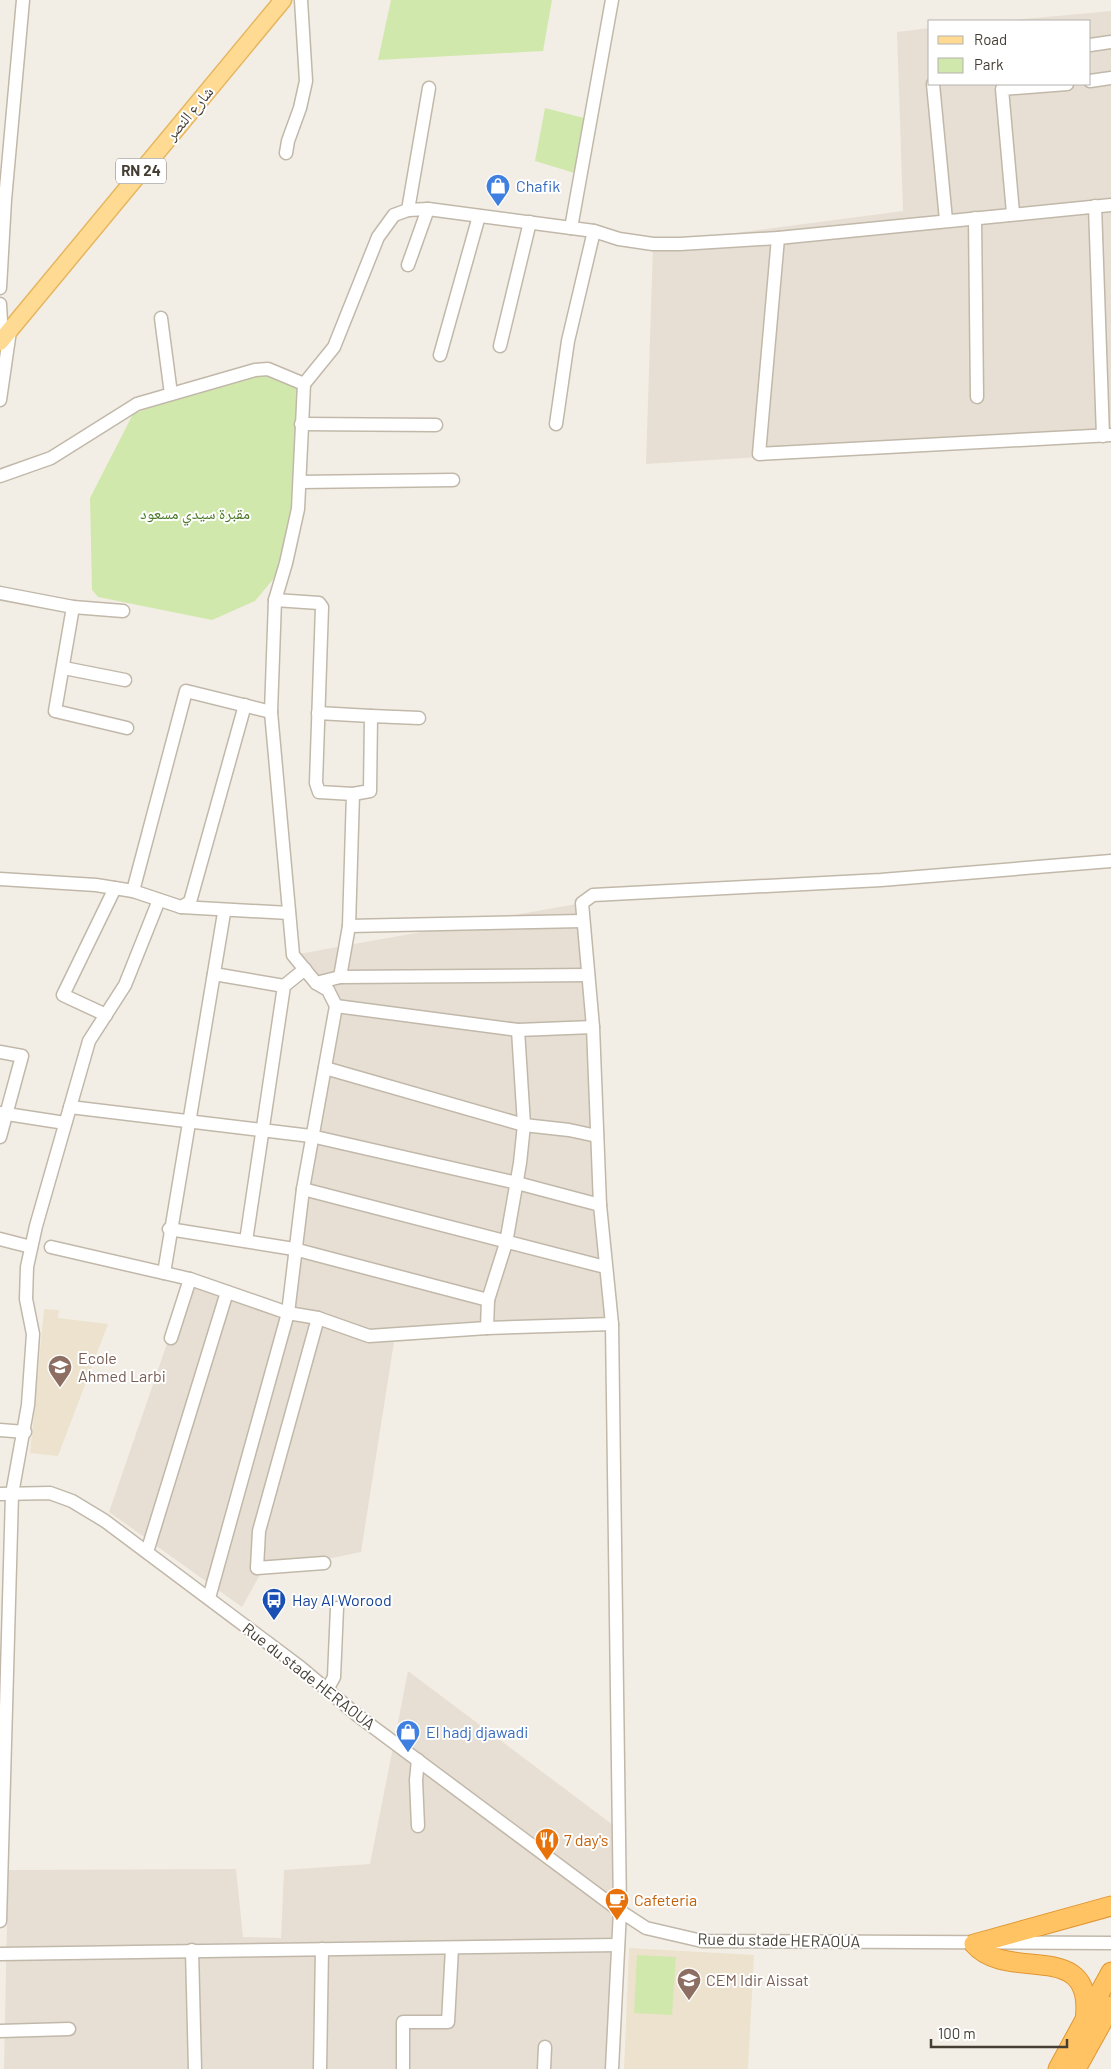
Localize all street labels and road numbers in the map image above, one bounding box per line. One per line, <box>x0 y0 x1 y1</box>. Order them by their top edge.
street label: شارع النصر <box>160 82 218 146</box>
road number: RN 24 <box>116 158 166 184</box>
street label: Rue du stade HERAOUA <box>239 1618 379 1733</box>
street label: Rue du stade HERAOUA <box>697 1929 861 1950</box>

